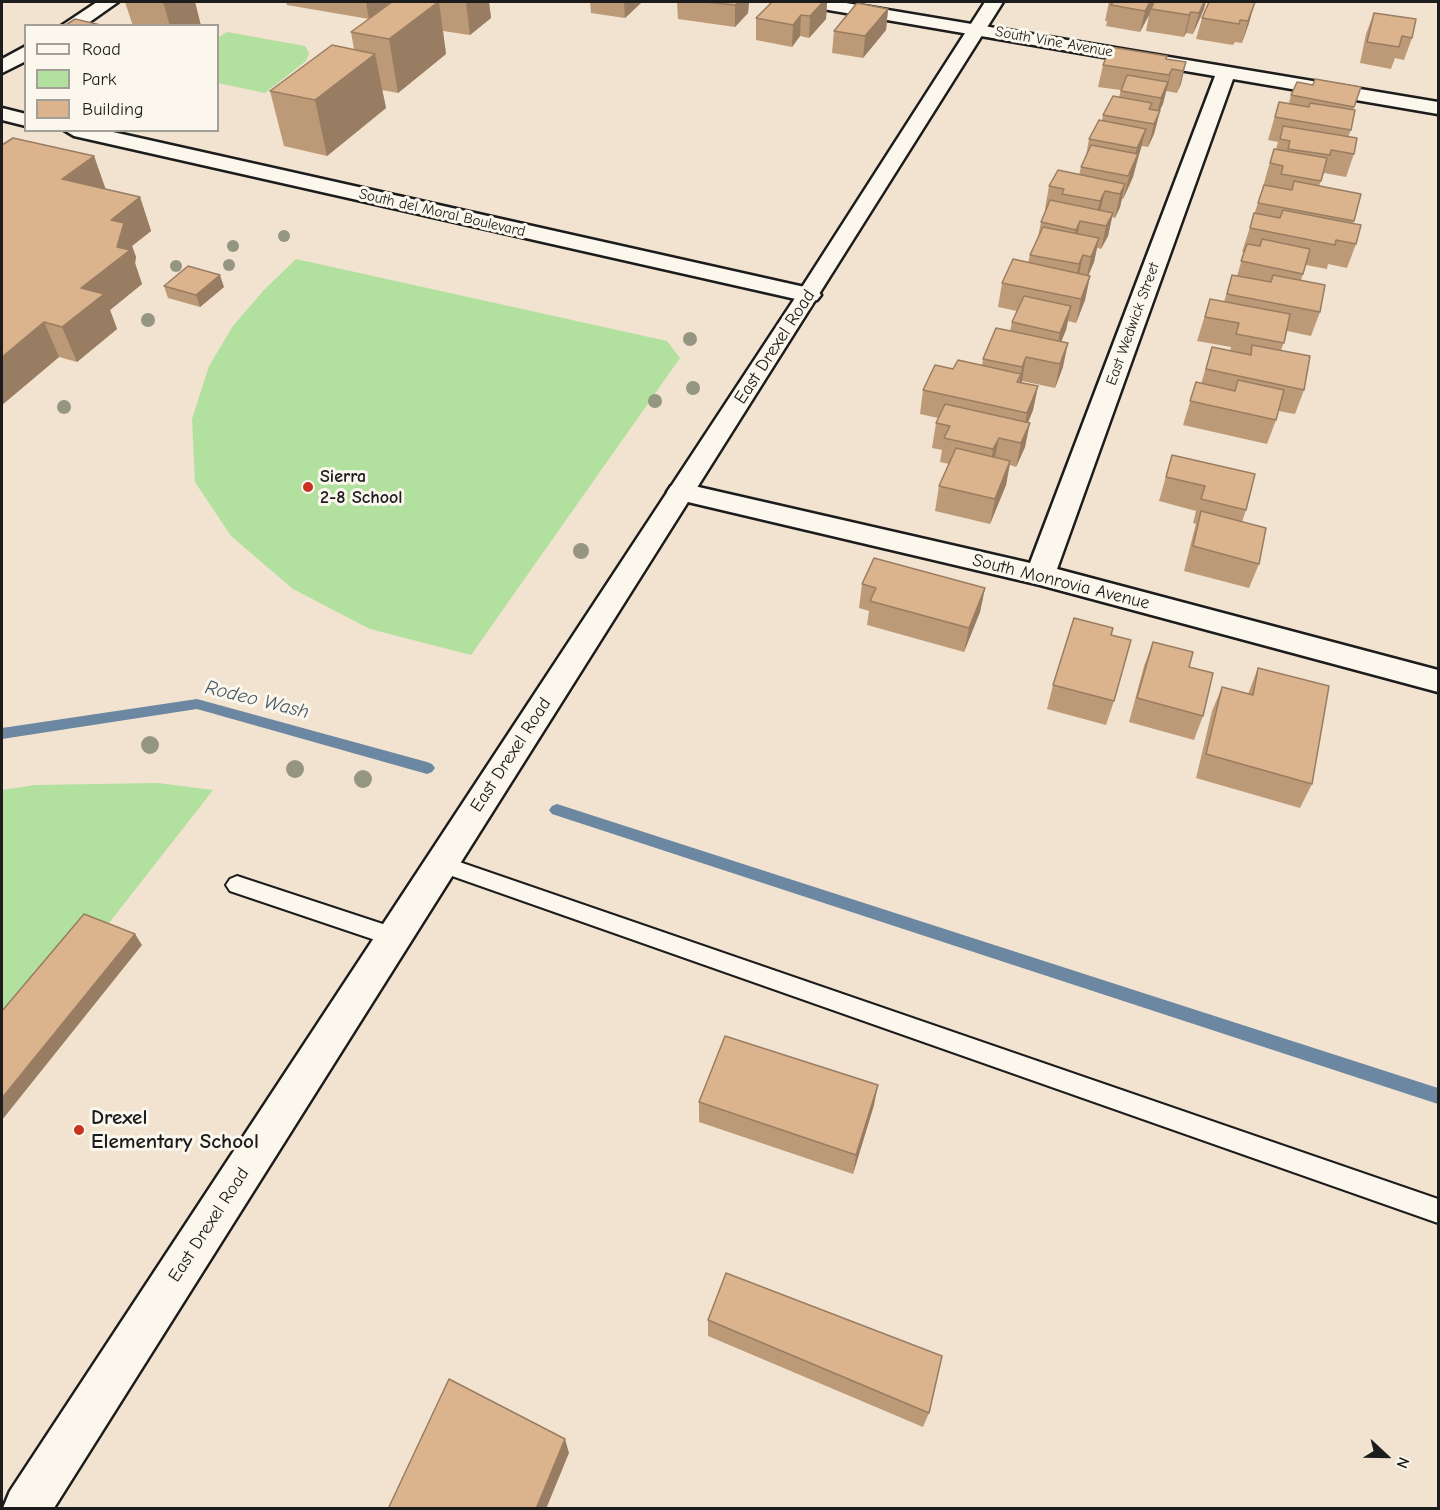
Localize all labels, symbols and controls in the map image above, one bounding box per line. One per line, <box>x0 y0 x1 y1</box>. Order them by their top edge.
street label: South Vine Avenue <box>994 23 1114 61</box>
legend <box>24 24 219 132</box>
text: Road <box>82 39 121 60</box>
text: Park <box>82 69 116 90</box>
text: Building <box>82 99 144 120</box>
street label: South del Moral Boulevard <box>357 185 527 241</box>
street label: East Wedwick Street <box>1102 260 1164 388</box>
street label: East Drexel Road <box>730 286 820 408</box>
place label: Sierra 2-8 School <box>320 466 403 508</box>
marker: Sierra 2-8 School <box>301 480 315 494</box>
street label: South Monrovia Avenue <box>970 550 1152 614</box>
water label: Rodeo Wash <box>203 675 311 725</box>
street label: East Drexel Road <box>466 694 556 816</box>
place label: Drexel Elementary School <box>91 1105 259 1155</box>
marker: Drexel Elementary School <box>72 1123 86 1137</box>
street label: East Drexel Road <box>164 1164 254 1286</box>
north arrow <box>1356 1426 1416 1486</box>
text: N <box>1392 1455 1413 1471</box>

